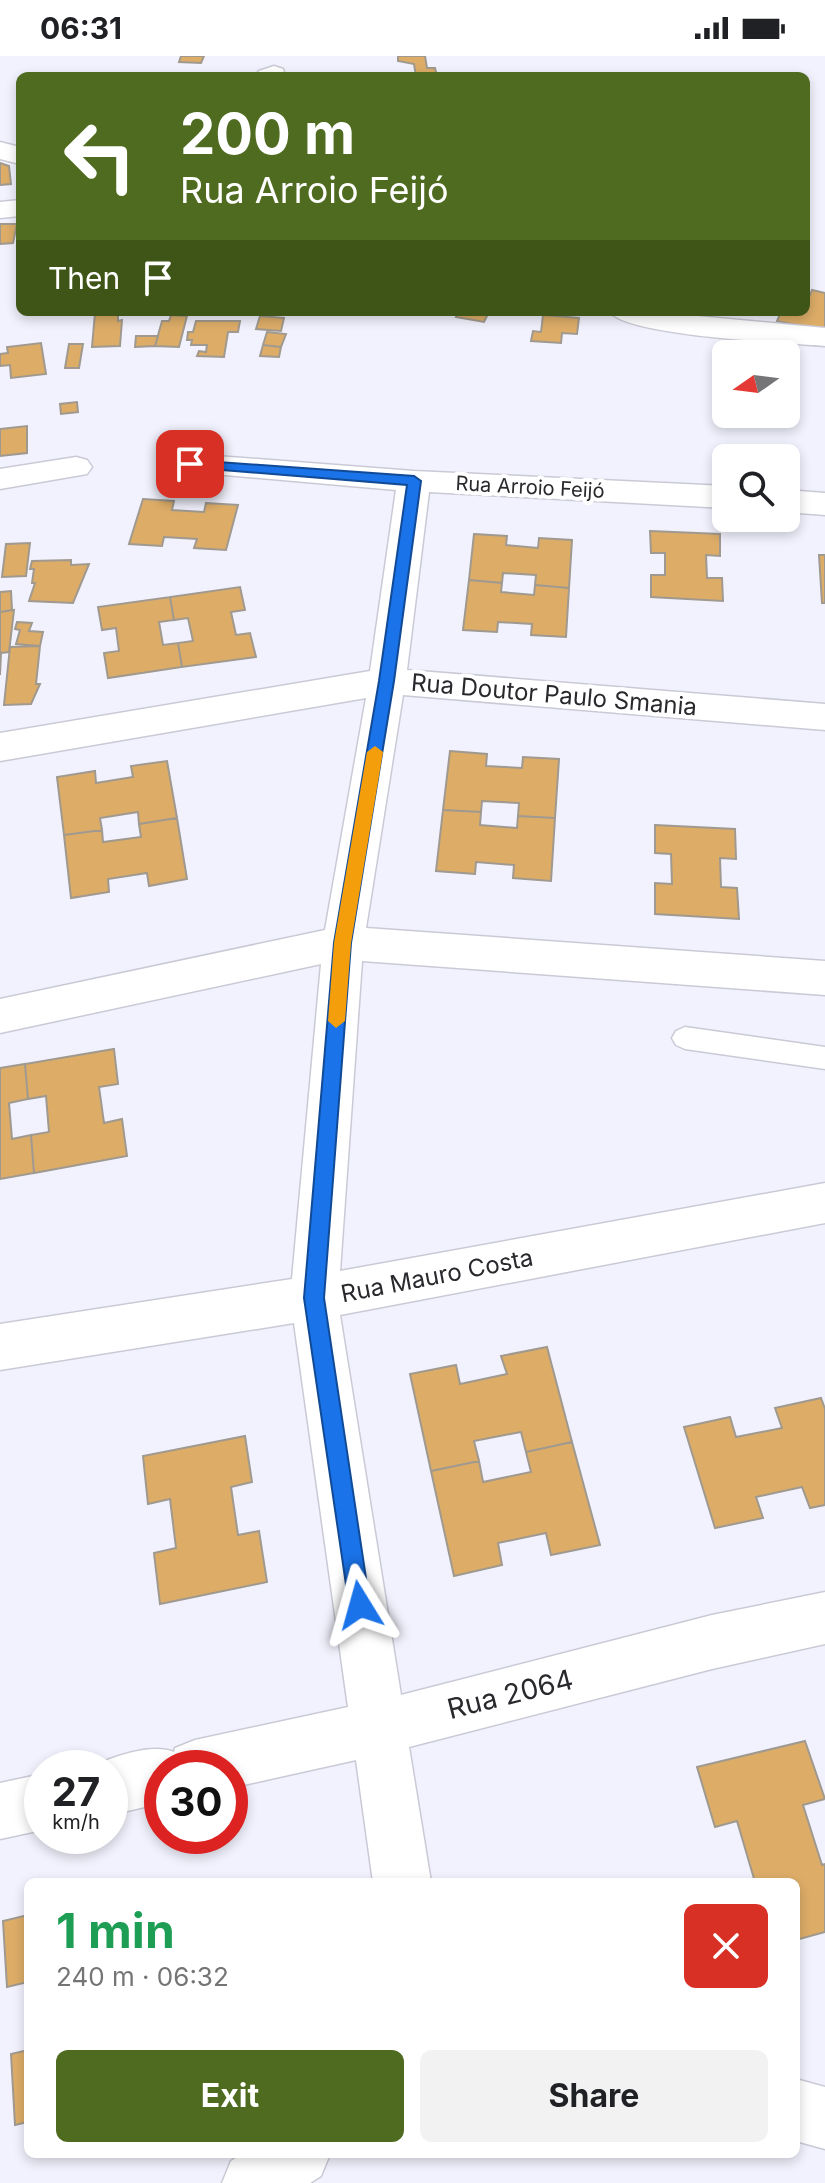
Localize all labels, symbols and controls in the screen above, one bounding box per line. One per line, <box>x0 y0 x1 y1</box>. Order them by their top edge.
text: 06:31 <box>40 10 122 46</box>
text: 200 m <box>180 100 355 168</box>
icon: left <box>48 104 152 208</box>
text: Rua Arroio Feijó <box>180 168 449 212</box>
icon: arrive <box>136 256 180 300</box>
text: Then <box>48 260 120 296</box>
north arrow <box>712 340 800 428</box>
map controls <box>712 340 800 532</box>
pin <box>156 430 224 498</box>
icon: arrive <box>168 442 212 486</box>
button: search <box>712 444 800 532</box>
street label: Rua Arroio Feijó <box>455 471 605 503</box>
street label: Rua Doutor Paulo Smania <box>410 668 698 721</box>
street label: Rua Mauro Costa <box>338 1243 535 1308</box>
position arrow <box>318 1563 402 1647</box>
street label: Rua 2064 <box>444 1662 576 1726</box>
speed limit sign: 30 <box>144 1750 248 1854</box>
text: 27 <box>52 1767 100 1816</box>
text: km/h <box>52 1810 100 1834</box>
text: 1 min <box>56 1901 175 1960</box>
button: close <box>684 1904 768 1988</box>
text: 240 m · 06:32 <box>56 1961 229 1992</box>
button: Exit <box>56 2050 404 2142</box>
button: Share <box>420 2050 768 2142</box>

